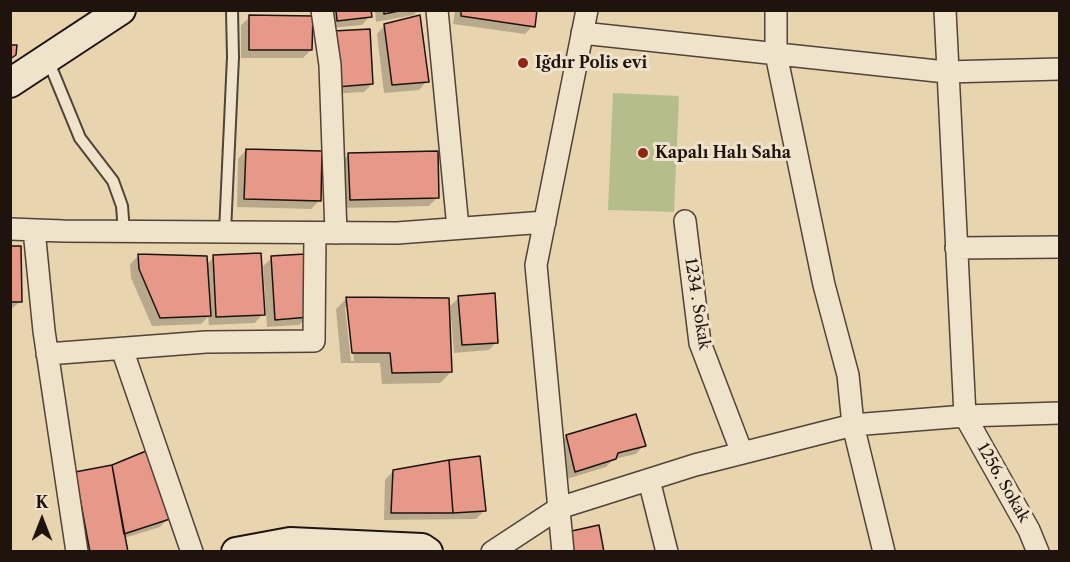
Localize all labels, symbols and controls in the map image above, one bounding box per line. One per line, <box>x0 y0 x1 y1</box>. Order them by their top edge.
place label: Iğdır Polis evi <box>535 53 647 73</box>
marker: Iğdır Polis evi <box>516 56 530 70</box>
place label: Kapalı Halı Saha <box>655 143 791 163</box>
marker: Kapalı Halı Saha <box>636 146 650 160</box>
street label: 1234 . Sokak <box>680 257 714 351</box>
street label: 1256. Sokak <box>973 440 1033 526</box>
north arrow <box>12 490 72 550</box>
text: K <box>36 492 48 512</box>

